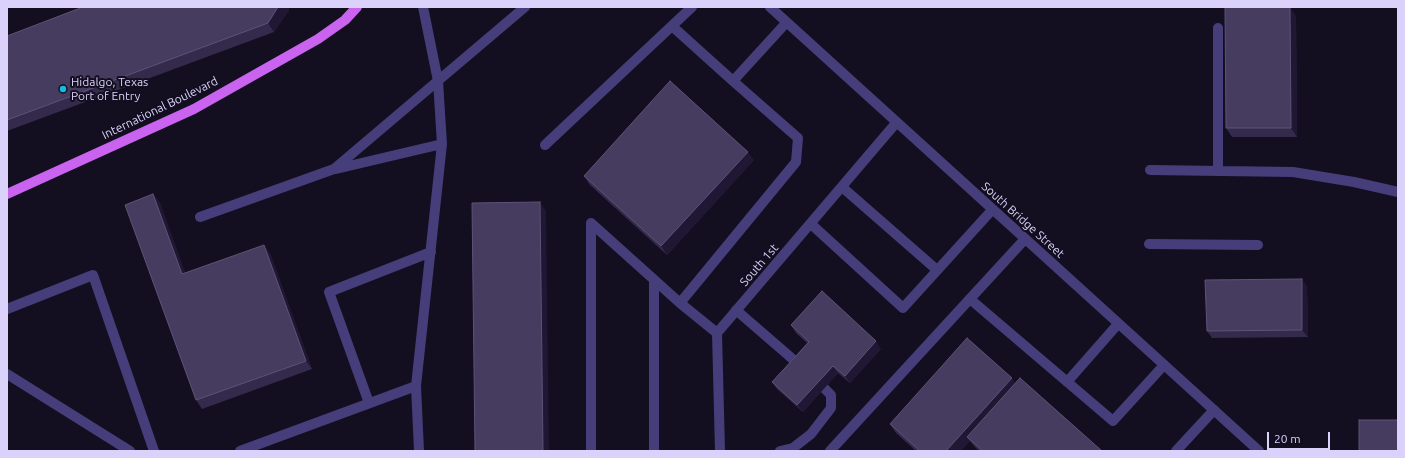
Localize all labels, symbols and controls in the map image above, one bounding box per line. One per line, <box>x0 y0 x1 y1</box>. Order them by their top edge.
street label: International Boulevard <box>100 74 220 142</box>
place label: Hidalgo, Texas Port of Entry <box>71 75 148 103</box>
marker: Hidalgo, Texas Port of Entry <box>58 84 68 94</box>
street label: South Bridge Street <box>979 179 1067 261</box>
street label: South 1st <box>737 241 781 289</box>
scale bar <box>1269 424 1332 450</box>
text: 20 m <box>1274 432 1301 445</box>

